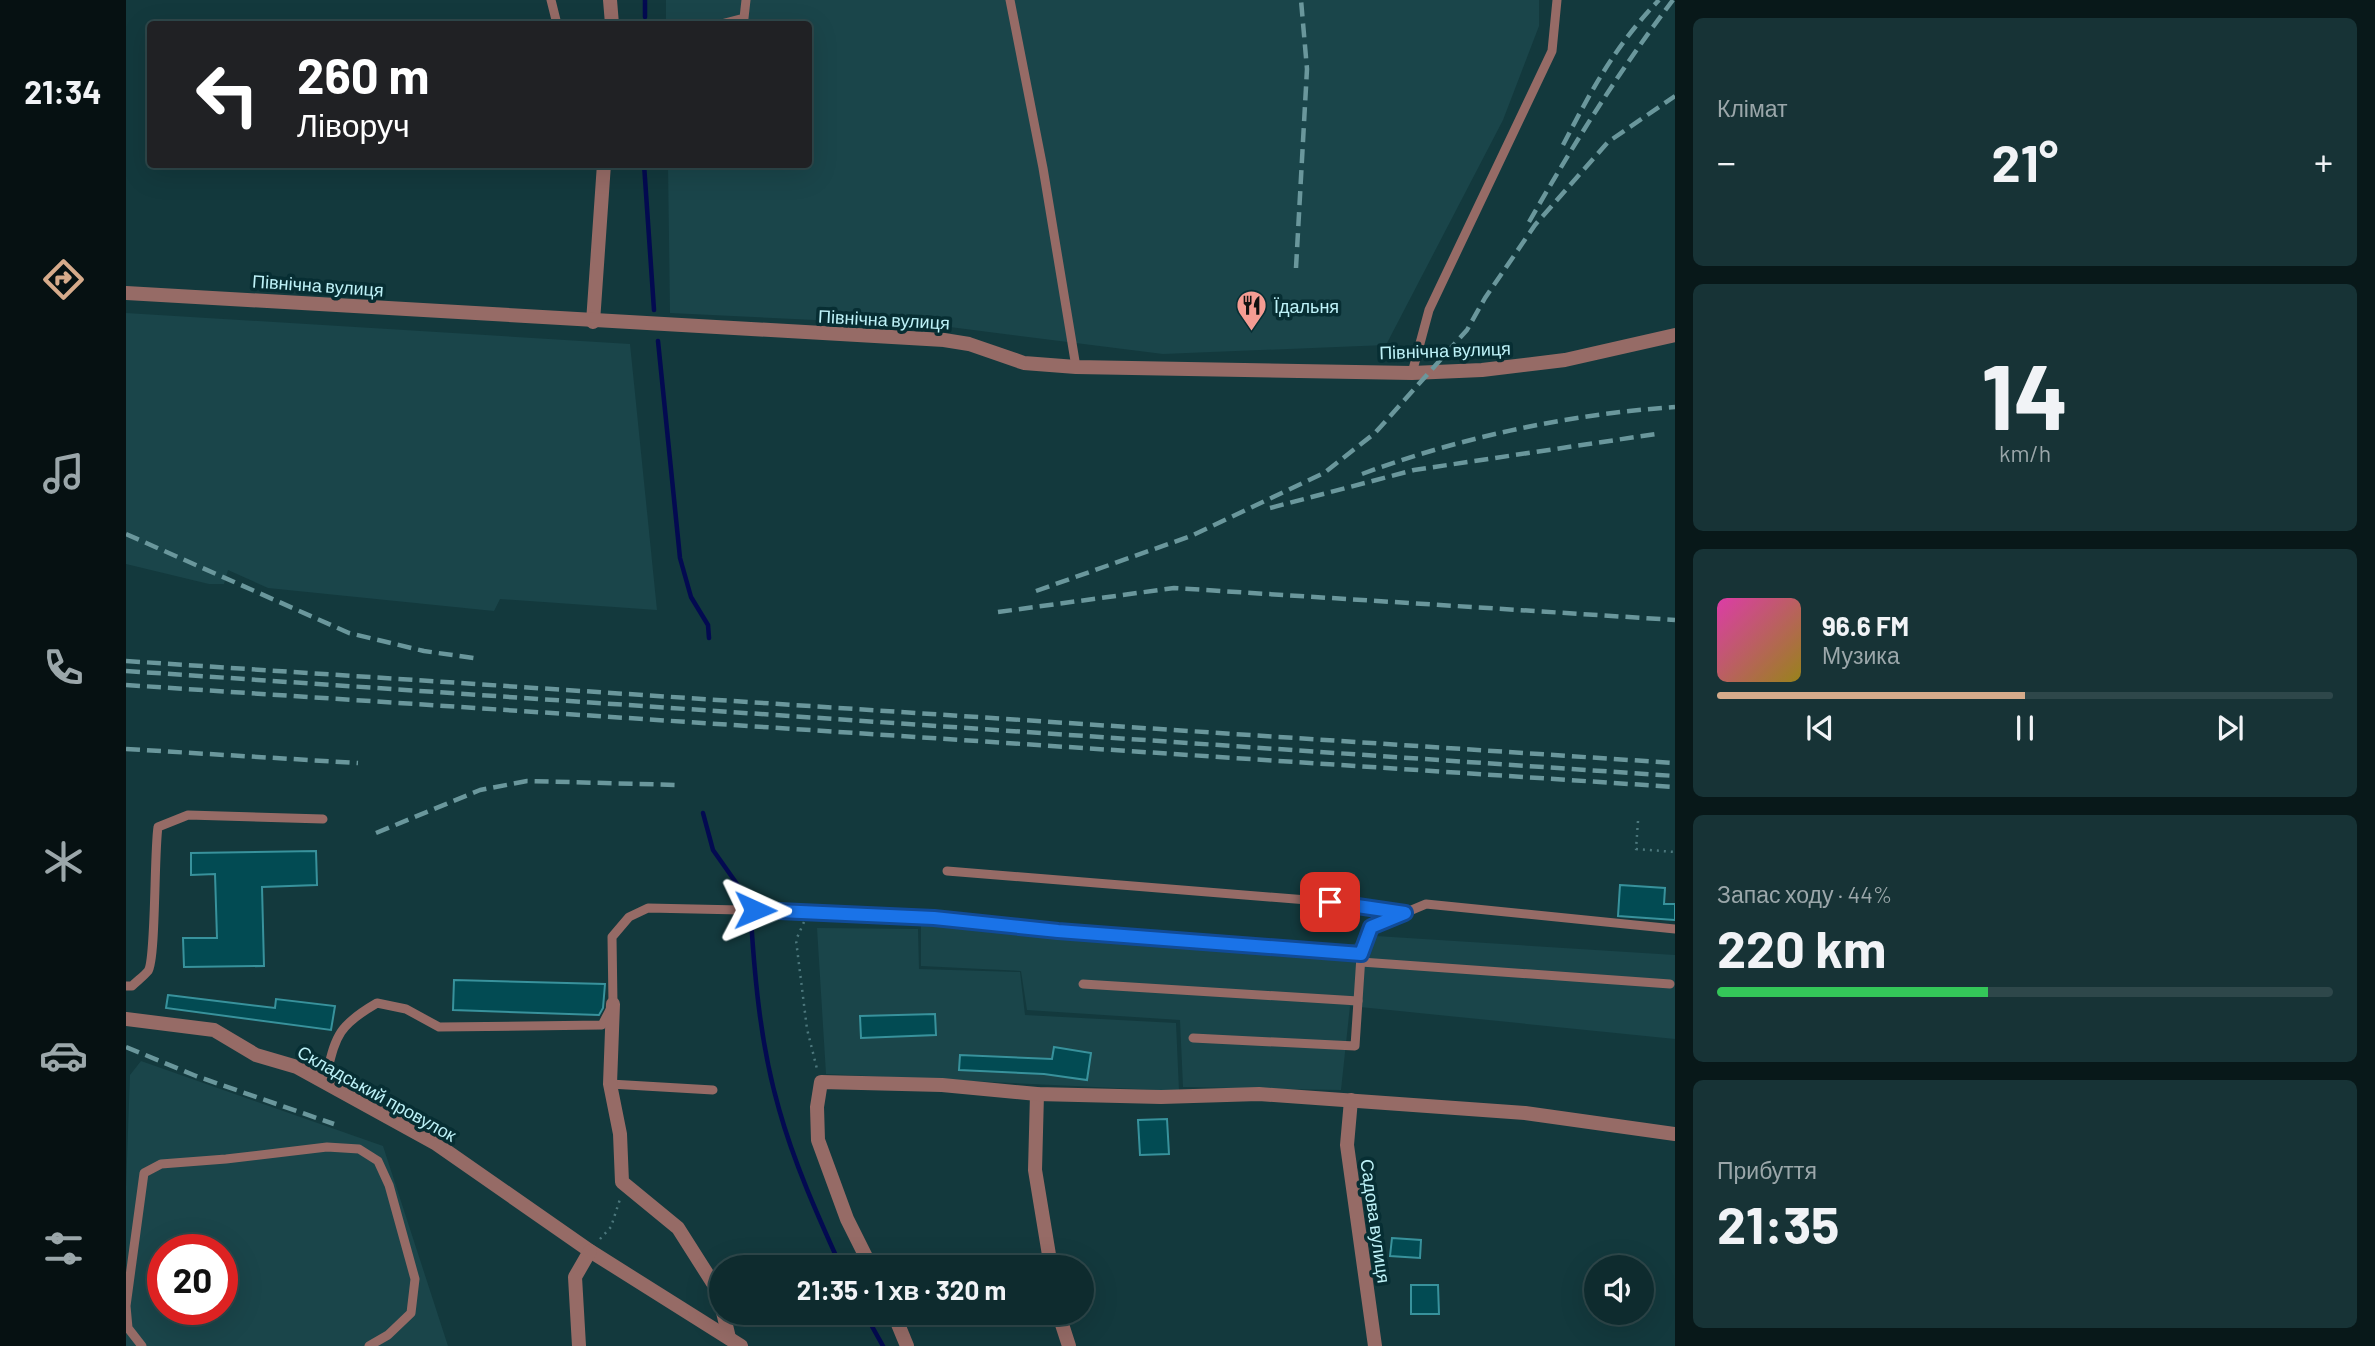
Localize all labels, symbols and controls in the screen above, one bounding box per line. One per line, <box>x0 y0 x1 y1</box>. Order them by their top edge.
text: 260 m <box>297 45 429 104</box>
icon: left <box>182 49 273 140</box>
text: 21:34 <box>24 72 102 110</box>
text: Клімат <box>1717 94 1788 122</box>
text: Ліворуч <box>297 105 410 143</box>
text: 21° <box>1992 130 2058 192</box>
text: − <box>1717 138 1736 184</box>
text: + <box>2314 138 2333 184</box>
icon: directions <box>39 255 88 304</box>
street label: Північна вулиця <box>252 269 384 301</box>
restaurant icon: Їдальня <box>1234 289 1268 333</box>
place label: Їдальня <box>1274 295 1339 317</box>
street label: Північна вулиця <box>818 305 950 333</box>
street label: Північна вулиця <box>1379 337 1511 363</box>
text: 14 <box>1981 339 2069 448</box>
text: km/h <box>1999 439 2051 467</box>
icon: music <box>39 449 88 498</box>
text: 96.6 FM <box>1822 610 1909 641</box>
text: Музика <box>1822 641 1900 669</box>
icon: phone <box>39 643 88 692</box>
icon: previous <box>1801 709 1839 747</box>
icon: pause <box>2006 709 2044 747</box>
icon: next <box>2211 709 2249 747</box>
icon: climate <box>39 837 88 886</box>
pin <box>1300 872 1360 932</box>
position arrow <box>718 873 792 947</box>
text: Запас ходу · 44% <box>1717 880 1892 908</box>
icon: arrive <box>1311 883 1349 921</box>
text: 220 km <box>1717 916 1886 978</box>
icon: car <box>39 1031 88 1080</box>
street label: Складський провулок <box>294 1040 460 1146</box>
text: Прибуття <box>1717 1156 1817 1184</box>
street label: Садова вулиця <box>1356 1158 1396 1284</box>
text: 21:35 <box>1717 1192 1839 1254</box>
icon: filters <box>39 1224 88 1273</box>
speed limit sign: 20 <box>147 1234 238 1325</box>
map controls <box>1584 1255 1654 1325</box>
button: sound <box>1584 1255 1654 1325</box>
text: 21:35 · 1 хв · 320 m <box>797 1274 1006 1305</box>

